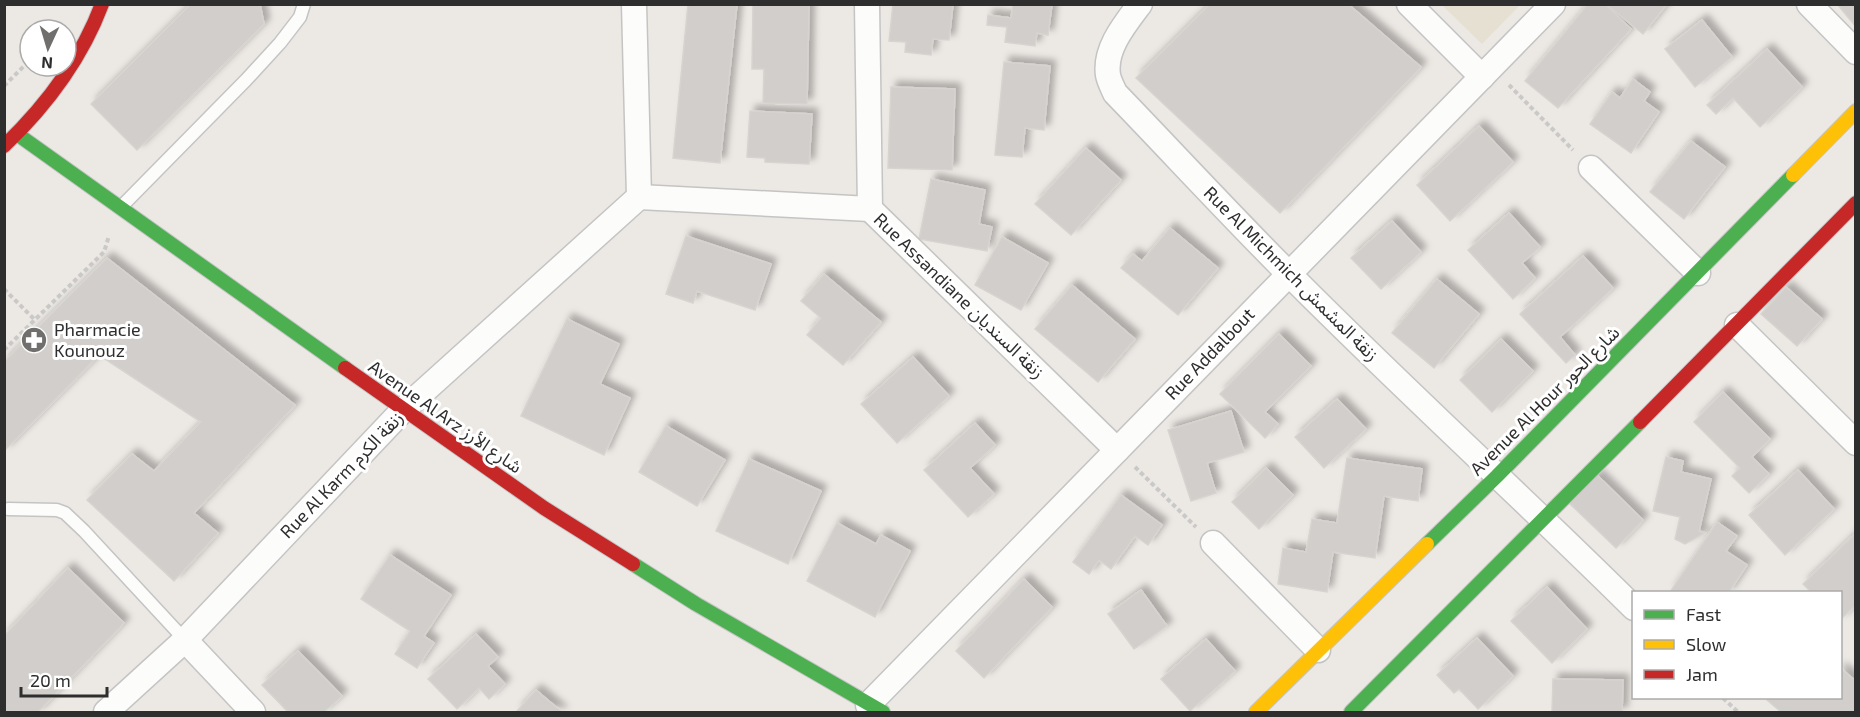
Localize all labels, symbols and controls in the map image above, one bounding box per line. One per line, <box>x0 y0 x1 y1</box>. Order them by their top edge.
north arrow <box>18 18 78 78</box>
text: N <box>40 54 53 73</box>
street label: Rue Al Michmich زنقة المشمش <box>1199 181 1384 366</box>
street label: Rue Assandiane زنقة السنديان <box>869 208 1050 383</box>
street label: Rue Addalbout <box>1160 303 1259 404</box>
place label: Pharmacie Kounouz <box>54 318 141 361</box>
street label: Avenue Al Hour شارع الحور <box>1465 321 1626 482</box>
pharmacy icon: Pharmacie Kounouz <box>19 325 49 355</box>
street label: Avenue Al Arz شارع الأرز <box>362 355 527 481</box>
street label: Rue Al Karm زنقة الكرم <box>275 406 410 545</box>
legend <box>1632 591 1842 699</box>
text: Fast <box>1686 603 1721 625</box>
text: Slow <box>1686 633 1727 655</box>
scale bar <box>21 660 106 698</box>
text: Jam <box>1686 663 1718 685</box>
text: 20 m <box>30 669 71 691</box>

